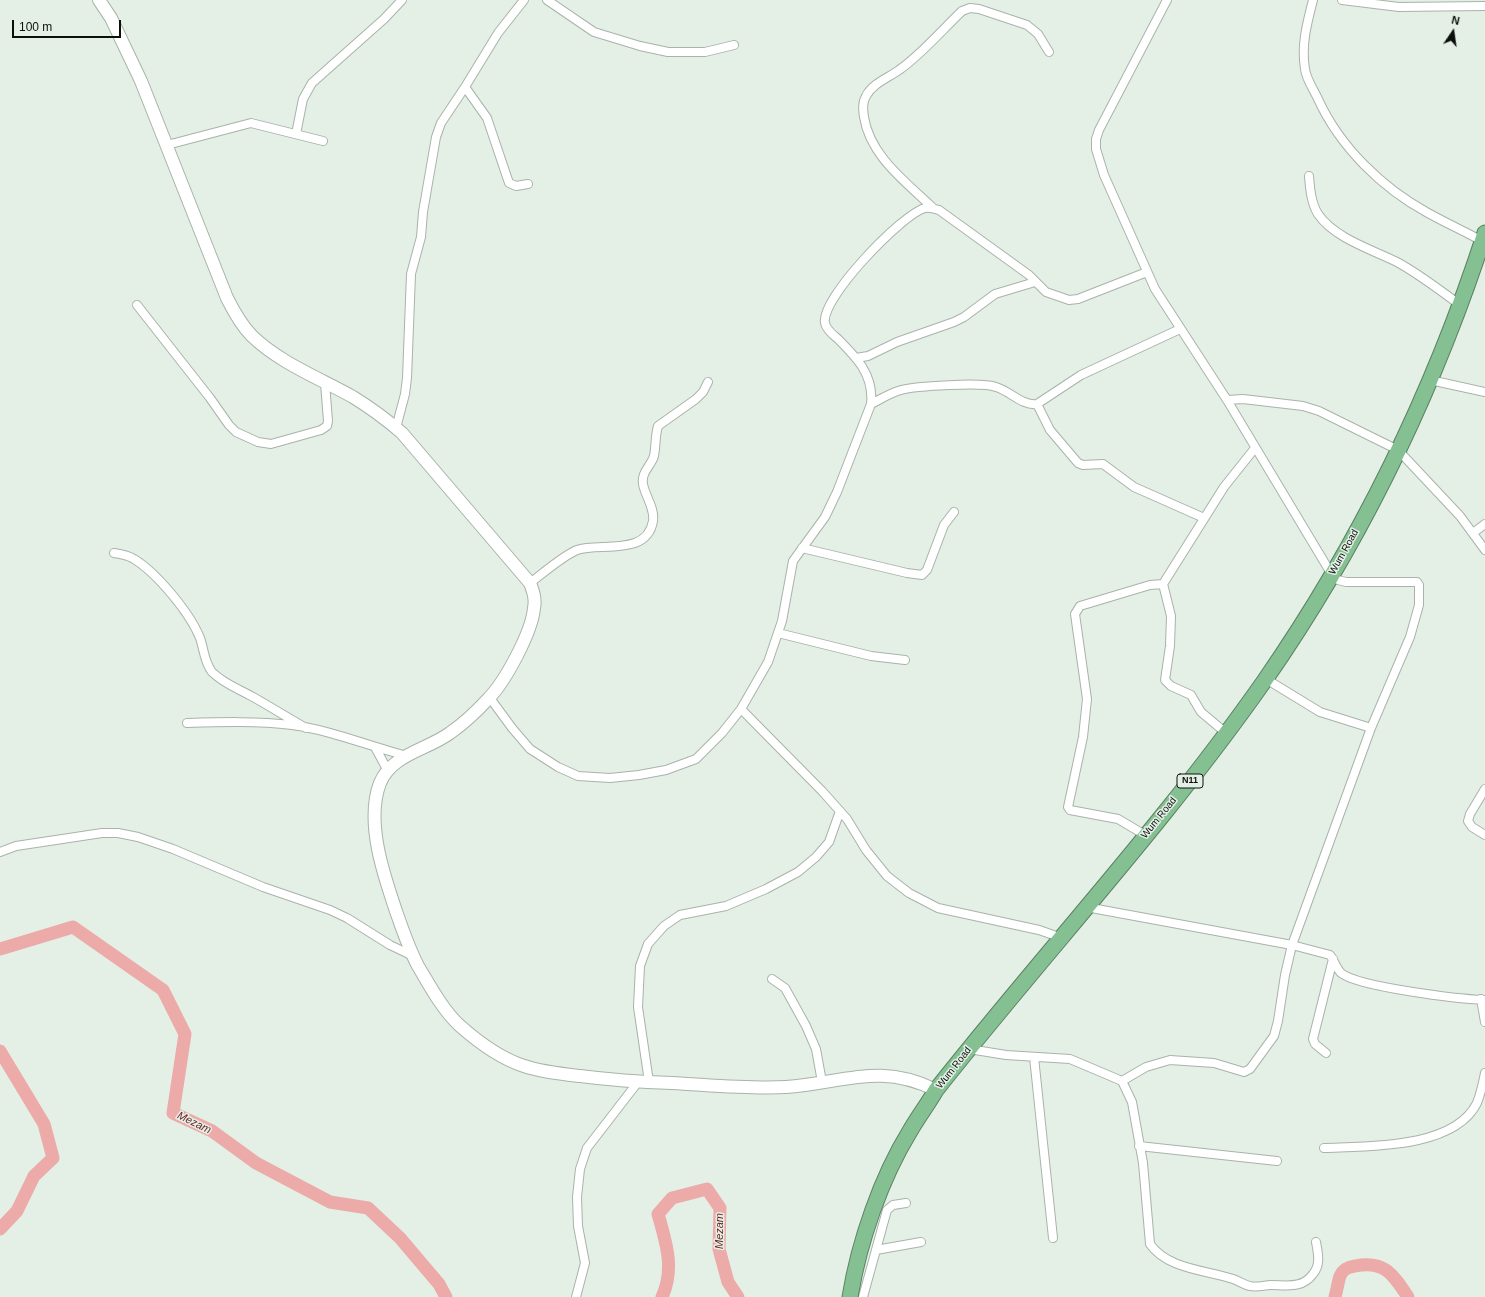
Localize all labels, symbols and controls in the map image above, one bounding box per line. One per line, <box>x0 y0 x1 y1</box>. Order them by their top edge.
scale bar <box>14 12 123 38</box>
north arrow <box>1433 12 1473 52</box>
text: N <box>1450 14 1461 27</box>
text: 100 m <box>19 20 52 34</box>
street label: Wum Road <box>1327 527 1361 577</box>
road number: N11 <box>1177 774 1203 788</box>
street label: Wum Road <box>1139 795 1179 841</box>
street label: Wum Road <box>934 1045 974 1091</box>
water label: Mezam <box>175 1109 213 1137</box>
water label: Mezam <box>713 1213 727 1249</box>

